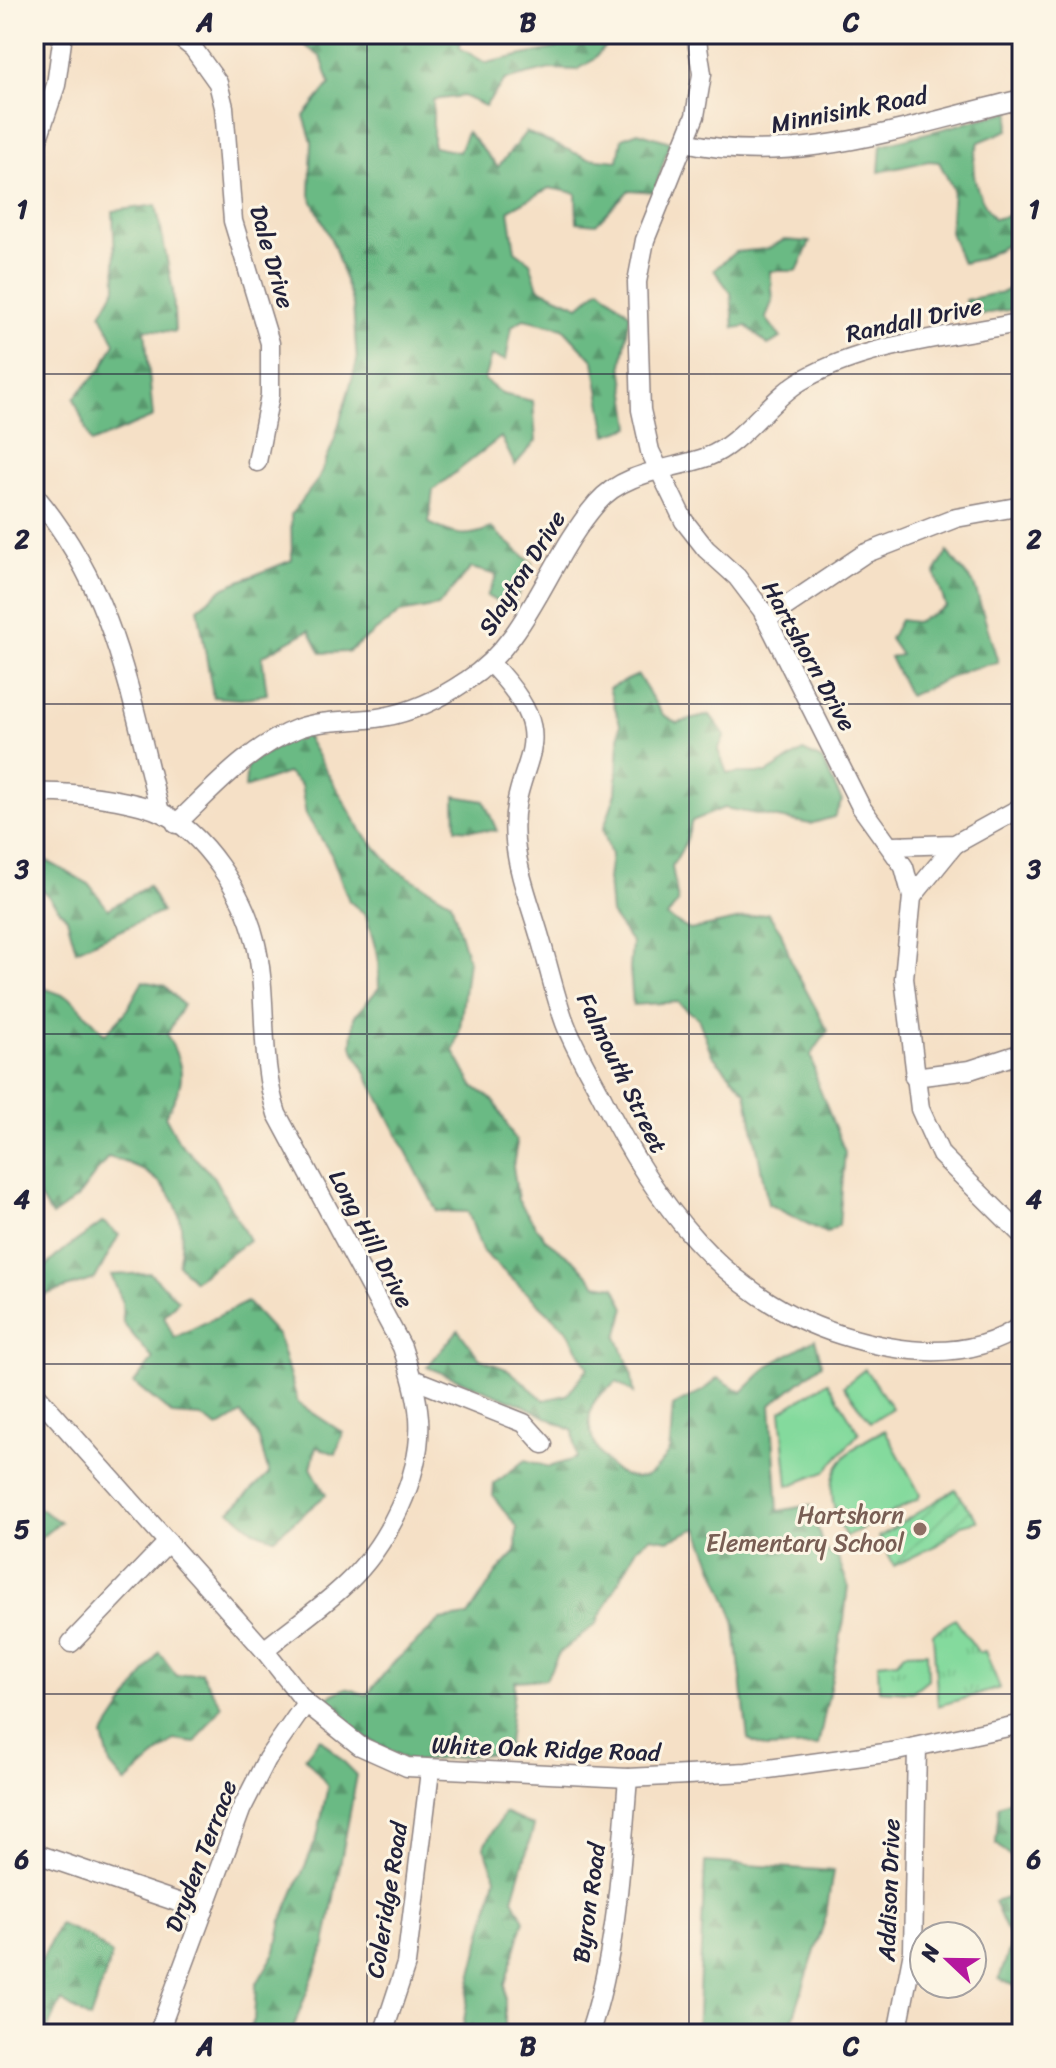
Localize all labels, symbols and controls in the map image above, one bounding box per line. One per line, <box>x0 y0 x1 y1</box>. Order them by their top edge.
text: A <box>195 0 214 45</box>
text: B <box>520 0 537 45</box>
text: C <box>842 0 860 45</box>
street label: Minnisink Road <box>767 74 932 146</box>
text: 1 <box>16 186 28 232</box>
text: 1 <box>1028 186 1040 232</box>
street label: Dale Drive <box>237 200 307 314</box>
street label: Randall Drive <box>842 285 986 355</box>
street label: Slayton Drive <box>467 502 577 644</box>
text: 2 <box>13 516 30 562</box>
text: 2 <box>1025 516 1042 562</box>
street label: Hartshorn Drive <box>750 573 868 739</box>
text: 3 <box>14 846 30 892</box>
text: 3 <box>1026 846 1042 892</box>
street label: Falmouth Street <box>565 985 679 1161</box>
street label: Long Hill Drive <box>317 1162 425 1316</box>
text: 4 <box>14 1176 30 1222</box>
text: 4 <box>1026 1176 1042 1222</box>
place label: Hartshorn Elementary School <box>706 1494 905 1564</box>
text: 5 <box>14 1506 30 1552</box>
text: 5 <box>1026 1506 1042 1552</box>
marker: Hartshorn Elementary School <box>911 1520 929 1538</box>
street label: White Oak Ridge Road <box>431 1724 663 1774</box>
street label: Dryden Terrace <box>153 1774 249 1938</box>
street label: Coleridge Road <box>354 1818 420 1981</box>
street label: Addison Drive <box>865 1818 912 1963</box>
text: 6 <box>14 1836 30 1882</box>
text: 6 <box>1026 1836 1042 1882</box>
street label: Byron Road <box>560 1838 618 1966</box>
north arrow <box>908 1920 988 2000</box>
text: N <box>909 1938 951 1968</box>
text: A <box>195 2023 214 2068</box>
text: B <box>520 2023 537 2068</box>
text: C <box>842 2023 860 2068</box>

